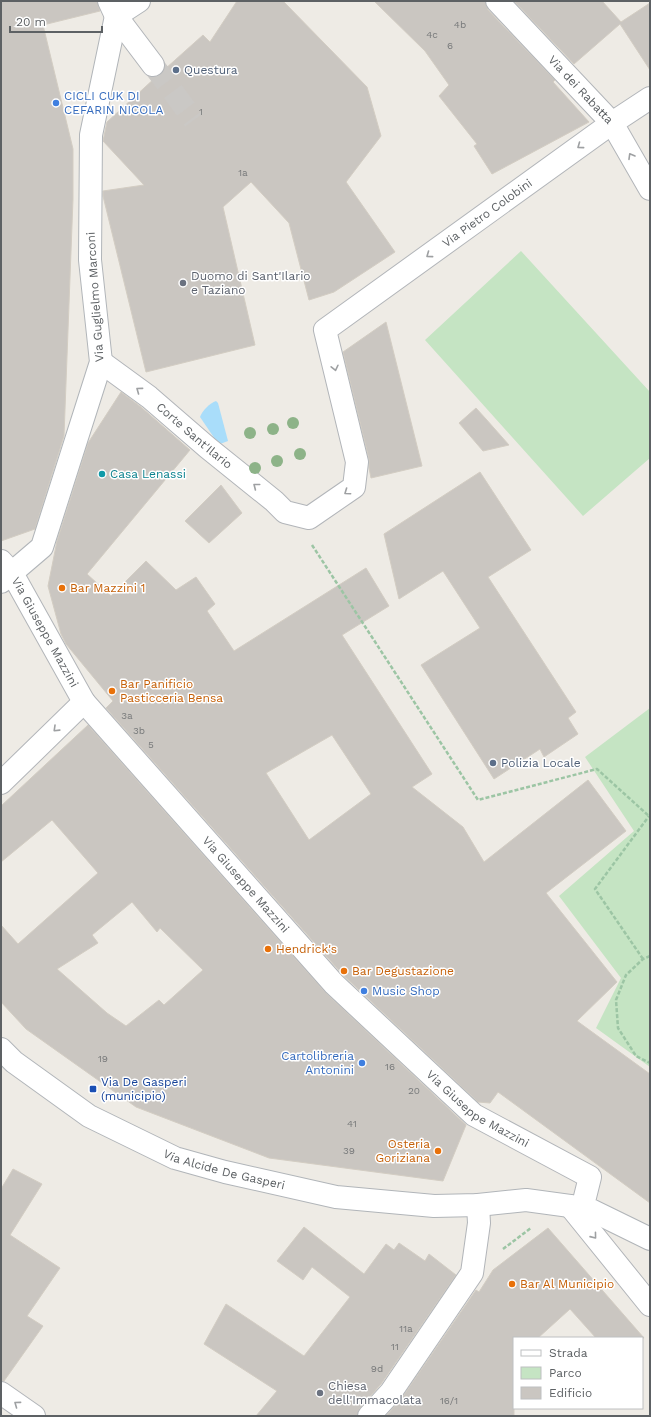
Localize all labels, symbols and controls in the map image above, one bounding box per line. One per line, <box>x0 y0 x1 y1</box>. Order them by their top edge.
scale bar <box>10 8 102 34</box>
text: 20 m <box>16 15 46 29</box>
house number: 4b <box>454 19 466 30</box>
house number: 4c <box>426 29 438 40</box>
house number: 6 <box>447 40 453 51</box>
street label: Via dei Rabatta <box>545 53 616 127</box>
place label: Questura <box>184 63 238 77</box>
marker: Questura <box>171 65 181 75</box>
place label: CICLI CUK DI CEFARIN NICOLA <box>64 89 163 117</box>
marker: CICLI CUK DI CEFARIN NICOLA <box>51 98 61 108</box>
house number: 1 <box>199 106 203 117</box>
one-way arrow <box>577 141 584 149</box>
one-way arrow <box>628 153 635 160</box>
house number: 1a <box>238 167 248 178</box>
street label: Via Pietro Colobini <box>439 176 535 250</box>
street label: Via Guglielmo Marconi <box>83 231 107 363</box>
one-way arrow <box>426 250 433 258</box>
place label: Duomo di Sant'Ilario e Taziano <box>191 269 311 297</box>
marker: Duomo di Sant'Ilario e Taziano <box>178 278 188 288</box>
one-way arrow <box>330 365 338 371</box>
one-way arrow <box>136 387 143 394</box>
street label: Corte Sant'Ilario <box>154 400 235 472</box>
place label: Casa Lenassi <box>110 467 186 481</box>
marker: Casa Lenassi <box>97 469 107 479</box>
one-way arrow <box>253 484 260 491</box>
one-way arrow <box>345 487 352 494</box>
street label: Via Giuseppe Mazzini <box>9 575 81 690</box>
place label: Bar Mazzini 1 <box>70 581 145 595</box>
marker: Bar Mazzini 1 <box>57 583 67 593</box>
place label: Bar Panificio Pasticceria Bensa <box>120 677 223 705</box>
marker: Bar Panificio Pasticceria Bensa <box>107 686 117 696</box>
house number: 3a <box>121 710 133 721</box>
one-way arrow <box>53 725 61 732</box>
house number: 3b <box>133 725 145 736</box>
house number: 5 <box>148 739 154 750</box>
place label: Polizia Locale <box>501 756 581 770</box>
marker: Polizia Locale <box>488 758 498 768</box>
street label: Via Giuseppe Mazzini <box>200 834 292 936</box>
place label: Hendrick's <box>276 942 337 956</box>
marker: Hendrick's <box>263 944 273 954</box>
place label: Bar Degustazione <box>352 964 454 978</box>
marker: Bar Degustazione <box>339 966 349 976</box>
place label: Music Shop <box>372 984 440 998</box>
marker: Music Shop <box>359 986 369 996</box>
place label: Cartolibreria Antonini <box>281 1049 354 1077</box>
house number: 19 <box>98 1053 108 1064</box>
marker: Cartolibreria Antonini <box>357 1058 367 1068</box>
house number: 16 <box>385 1061 395 1072</box>
street label: Via Giuseppe Mazzini <box>424 1067 531 1150</box>
place label: Via De Gasperi (municipio) <box>101 1075 187 1103</box>
marker: Via De Gasperi (municipio) <box>88 1084 98 1094</box>
house number: 20 <box>408 1085 420 1096</box>
house number: 41 <box>347 1118 357 1129</box>
place label: Osteria Goriziana <box>375 1137 430 1165</box>
house number: 39 <box>343 1145 355 1156</box>
street label: Via Alcide De Gasperi <box>161 1146 286 1192</box>
marker: Osteria Goriziana <box>433 1146 443 1156</box>
one-way arrow <box>589 1231 596 1238</box>
place label: Bar Al Municipio <box>520 1277 614 1291</box>
marker: Bar Al Municipio <box>507 1279 517 1289</box>
house number: 11a <box>399 1323 413 1334</box>
legend <box>513 1337 643 1409</box>
house number: 11 <box>391 1341 399 1352</box>
text: Strada <box>549 1346 588 1360</box>
house number: 9d <box>371 1363 383 1374</box>
text: Parco <box>549 1366 582 1380</box>
place label: Chiesa dell'Immacolata <box>328 1379 422 1407</box>
text: Edificio <box>549 1386 592 1400</box>
marker: Chiesa dell'Immacolata <box>315 1388 325 1398</box>
house number: 16/1 <box>440 1395 458 1406</box>
one-way arrow <box>15 1402 22 1409</box>

